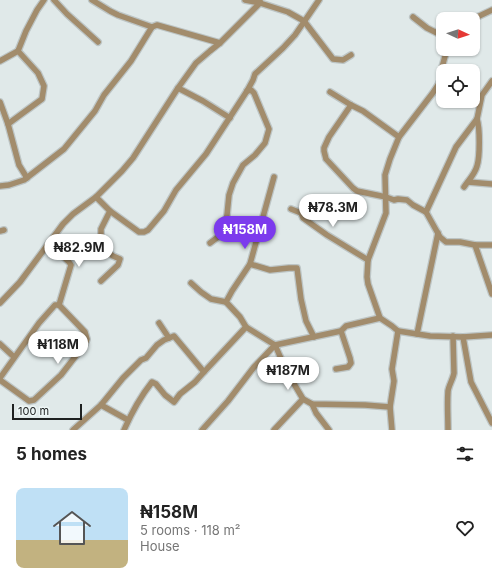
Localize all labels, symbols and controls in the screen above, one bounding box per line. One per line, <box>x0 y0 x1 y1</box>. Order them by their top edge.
north arrow <box>436 12 480 56</box>
map controls <box>436 12 480 108</box>
button: locate <box>436 64 480 108</box>
pin: ₦78.3M <box>300 194 366 228</box>
text: ₦78.3M <box>308 199 358 215</box>
pin: ₦158M <box>217 216 273 250</box>
text: ₦158M <box>223 221 267 237</box>
pin: ₦82.9M <box>46 234 112 268</box>
text: ₦82.9M <box>53 239 105 255</box>
pin: ₦118M <box>30 331 86 365</box>
text: ₦118M <box>37 336 79 352</box>
pin: ₦187M <box>260 357 316 391</box>
text: ₦187M <box>266 362 310 378</box>
scale bar <box>12 402 82 421</box>
text: 100 m <box>18 404 49 418</box>
icon: filters <box>454 443 476 465</box>
text: 5 homes <box>16 444 87 464</box>
text: ₦158M <box>140 502 198 522</box>
icon: home <box>48 504 96 552</box>
icon: heart <box>454 517 476 539</box>
text: 5 rooms · 118 m² <box>140 522 241 538</box>
text: House <box>140 538 180 554</box>

